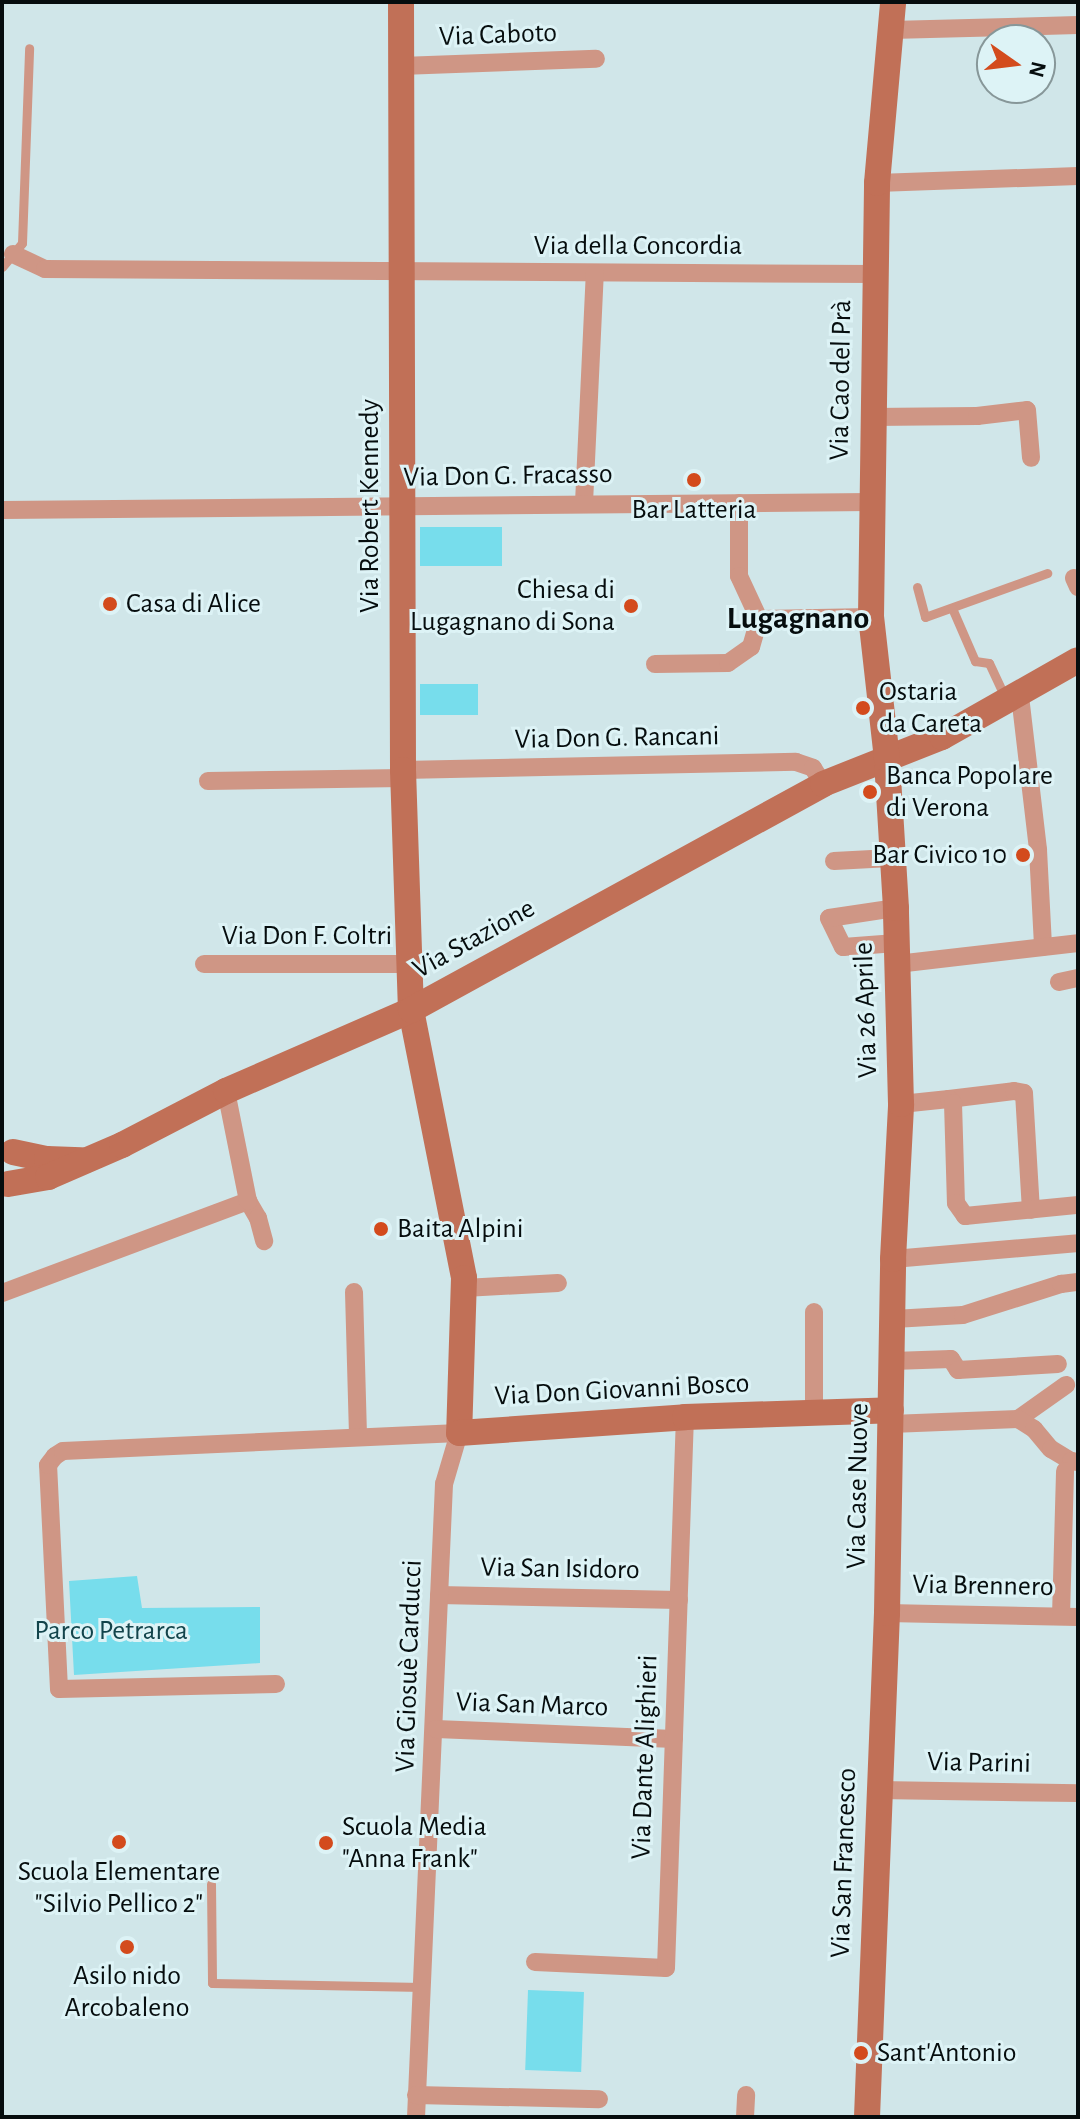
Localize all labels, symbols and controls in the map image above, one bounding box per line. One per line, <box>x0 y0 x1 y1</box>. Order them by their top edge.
street label: Via Caboto <box>438 16 558 54</box>
north arrow <box>976 24 1056 104</box>
text: N <box>1025 59 1050 79</box>
street label: Via della Concordia <box>534 229 742 263</box>
street label: Via Cao del Prà <box>823 299 859 461</box>
street label: Via Robert Kennedy <box>353 399 387 613</box>
street label: Via Don G. Fracasso <box>403 457 613 495</box>
marker: Bar Latteria <box>685 471 703 489</box>
place label: Bar Latteria <box>631 493 757 527</box>
place label: Chiesa di Lugagnano di Sona <box>410 573 615 639</box>
place label: Casa di Alice <box>126 587 261 621</box>
marker: Casa di Alice <box>101 595 119 613</box>
marker: Chiesa di Lugagnano di Sona <box>622 597 640 615</box>
district label: Lugagnano <box>727 599 869 637</box>
place label: Ostaria da Careta <box>879 675 982 741</box>
marker: Ostaria da Careta <box>854 699 872 717</box>
street label: Via Don G. Rancani <box>514 719 720 757</box>
place label: Banca Popolare di Verona <box>886 759 1053 825</box>
marker: Banca Popolare di Verona <box>861 783 879 801</box>
place label: Bar Civico 10 <box>872 838 1007 872</box>
marker: Bar Civico 10 <box>1014 846 1032 864</box>
street label: Via Stazione <box>407 892 541 986</box>
street label: Via Don F. Coltri <box>222 919 392 953</box>
street label: Via 26 Aprile <box>847 942 885 1078</box>
place label: Baita Alpini <box>397 1212 524 1246</box>
marker: Baita Alpini <box>372 1220 390 1238</box>
street label: Via Don Giovanni Bosco <box>494 1367 750 1413</box>
street label: Via Case Nuove <box>840 1403 876 1569</box>
street label: Via San Isidoro <box>480 1551 640 1587</box>
street label: Via Giosuè Carducci <box>388 1559 430 1773</box>
street label: Via Brennero <box>912 1568 1054 1604</box>
park label: Parco Petrarca <box>34 1614 188 1648</box>
street label: Via Dante Alighieri <box>625 1654 665 1860</box>
street label: Via San Marco <box>455 1686 609 1724</box>
street label: Via Parini <box>927 1745 1031 1781</box>
street label: Via San Francesco <box>824 1767 864 1959</box>
place label: Scuola Media "Anna Frank" <box>342 1810 487 1876</box>
marker: Scuola Elementare "Silvio Pellico 2" <box>110 1833 128 1851</box>
marker: Scuola Media "Anna Frank" <box>317 1834 335 1852</box>
place label: Scuola Elementare "Silvio Pellico 2" <box>18 1855 220 1921</box>
marker: Asilo nido Arcobaleno <box>118 1938 136 1956</box>
place label: Asilo nido Arcobaleno <box>65 1959 189 2025</box>
place label: Sant'Antonio <box>877 2036 1017 2070</box>
marker: Sant'Antonio <box>852 2044 870 2062</box>

